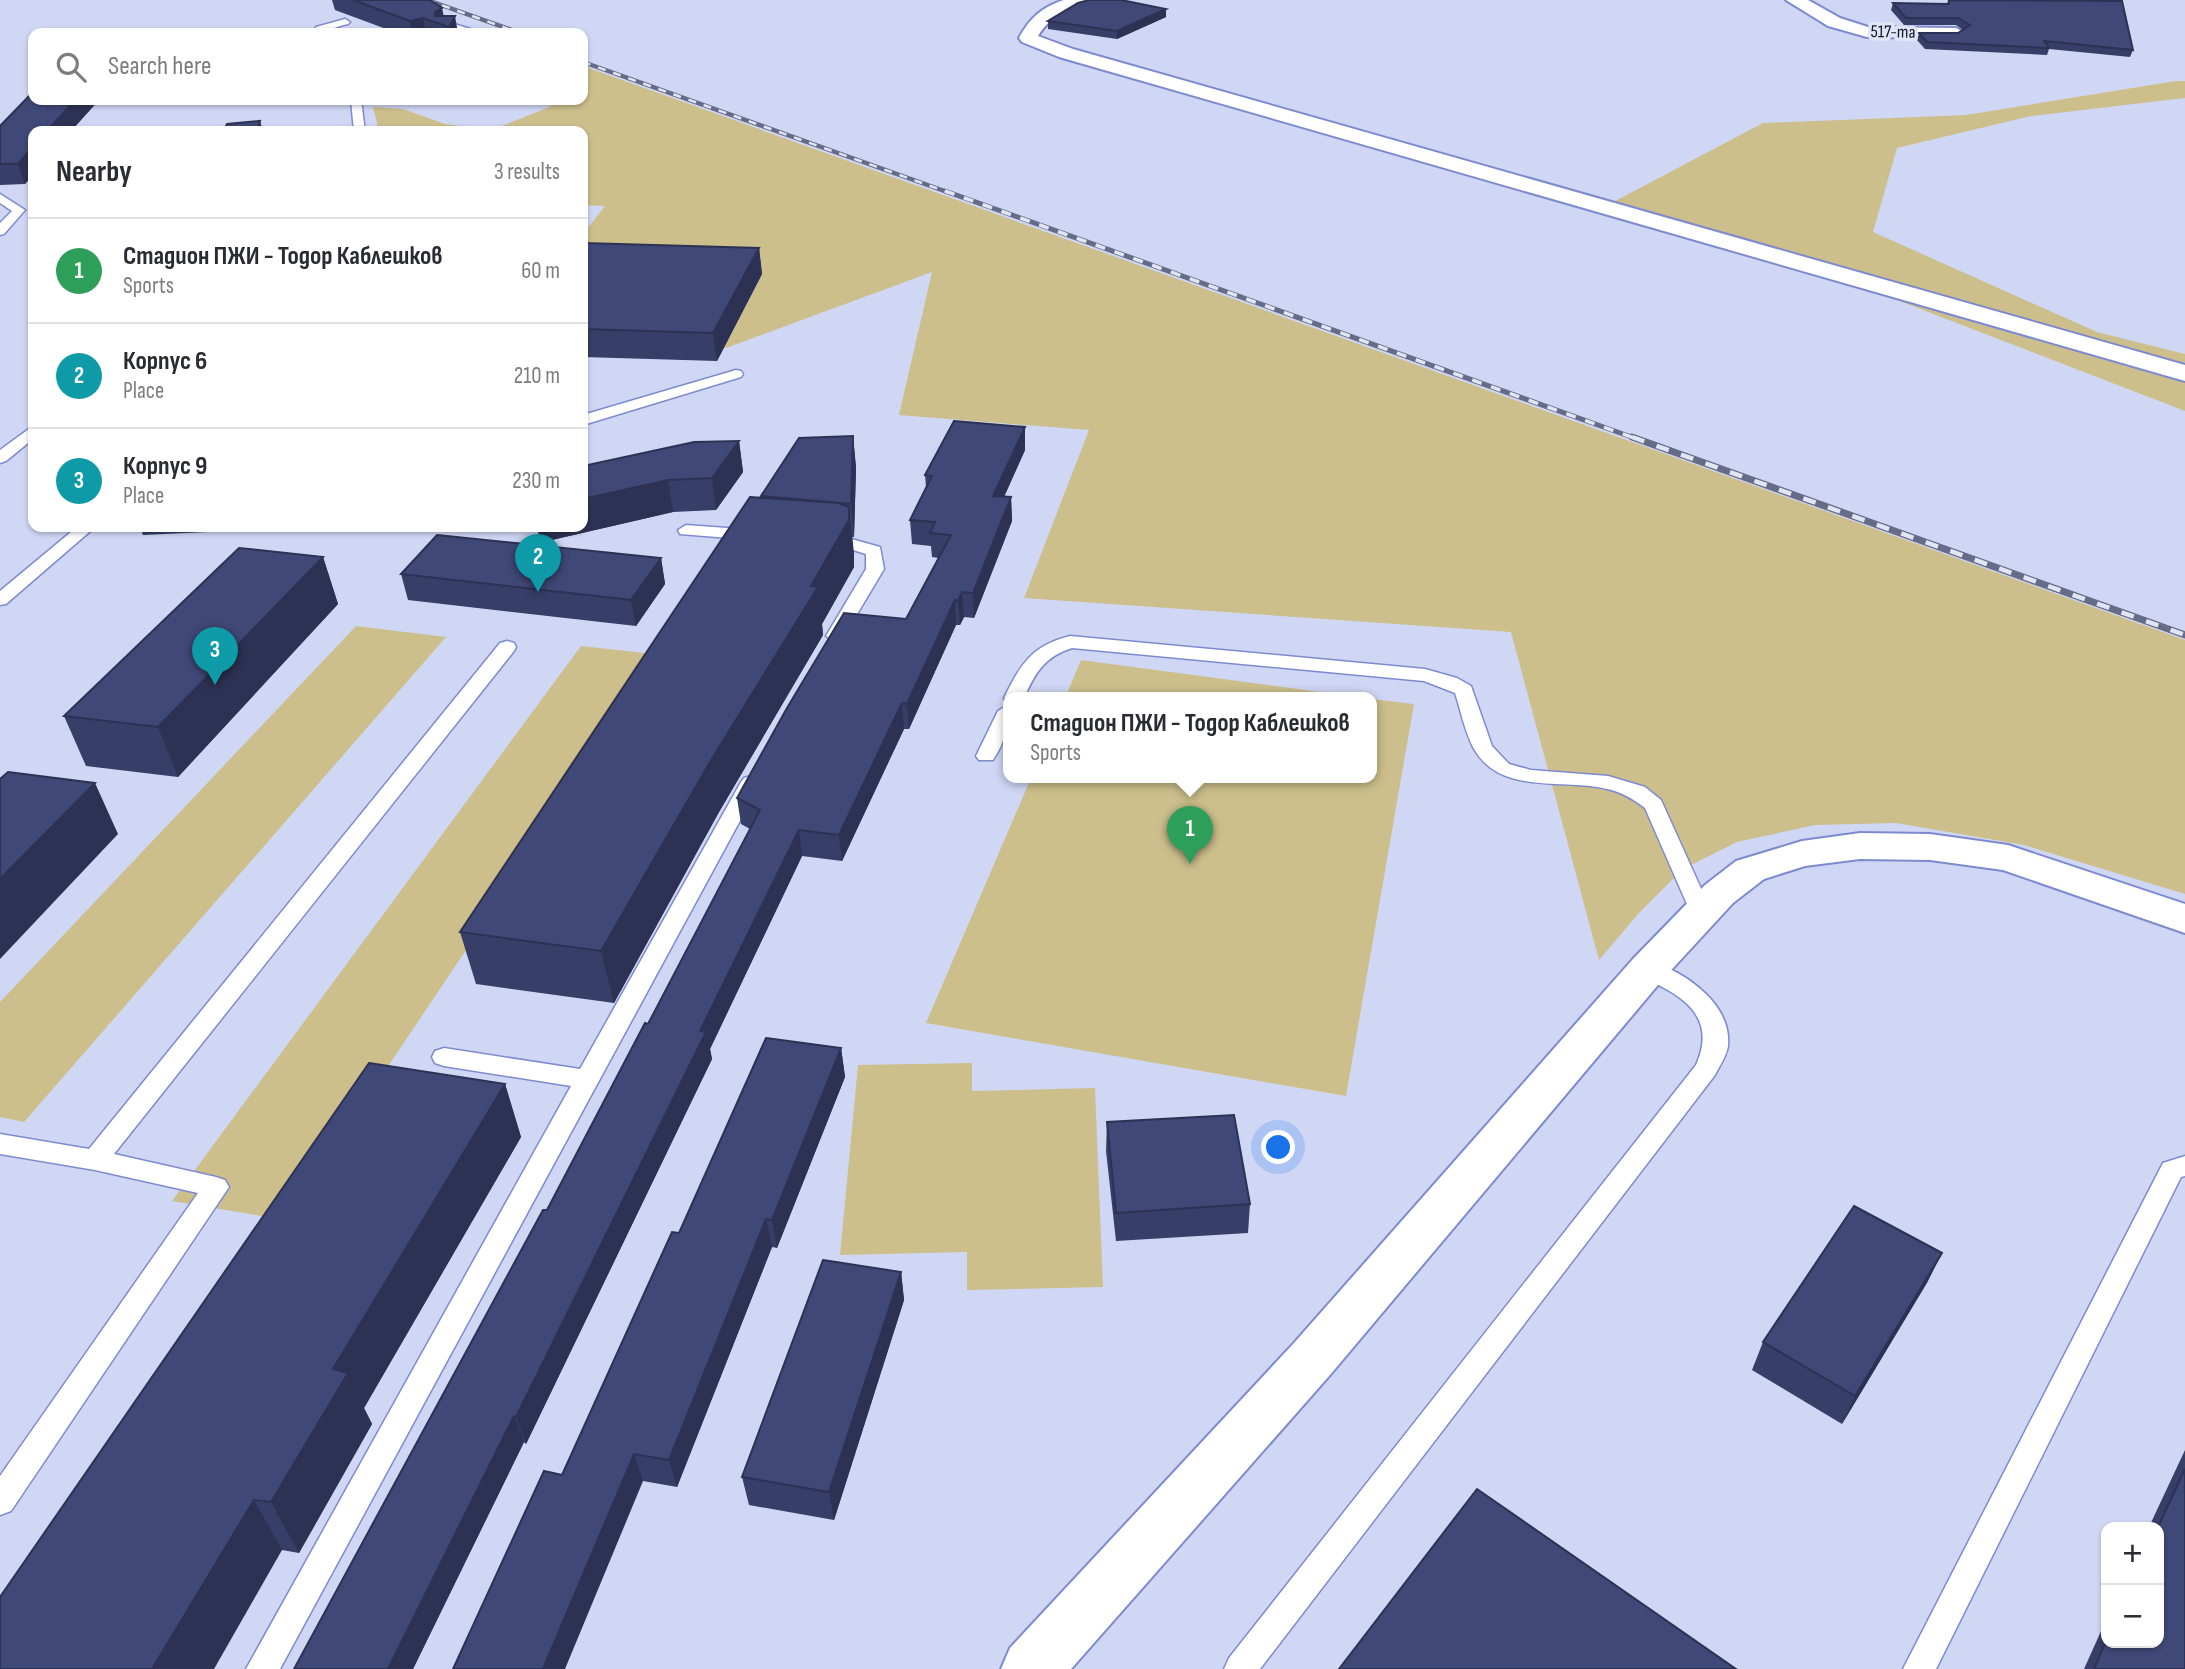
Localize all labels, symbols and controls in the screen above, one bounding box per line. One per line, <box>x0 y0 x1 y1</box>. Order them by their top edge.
street label: 517-та <box>1870 21 1916 43</box>
search box <box>28 28 588 105</box>
icon: search <box>52 48 90 86</box>
text: Search here <box>108 51 211 82</box>
text: Nearby <box>56 154 132 190</box>
text: 3 results <box>494 158 560 186</box>
text: Стадион ПЖИ - Тодор Каблешков <box>123 241 443 272</box>
text: 1 <box>74 257 84 285</box>
text: 60 m <box>521 257 560 285</box>
text: Sports <box>123 272 174 300</box>
text: Корпус 6 <box>123 346 207 377</box>
text: 2 <box>74 362 84 390</box>
text: 210 m <box>514 362 560 390</box>
text: Place <box>123 377 164 405</box>
text: Корпус 9 <box>123 451 207 482</box>
text: 3 <box>74 467 84 495</box>
text: 230 m <box>512 467 560 495</box>
text: Place <box>123 482 164 510</box>
pin: 2 <box>515 534 561 592</box>
pin: 3 <box>192 627 238 685</box>
popup <box>1003 692 1377 783</box>
text: Стадион ПЖИ - Тодор Каблешков <box>1030 708 1350 739</box>
text: Sports <box>1030 739 1081 767</box>
pin: 1 <box>1167 806 1213 864</box>
your location <box>1261 1130 1295 1164</box>
map controls <box>2101 1522 2164 1648</box>
button: + <box>2101 1522 2164 1585</box>
button: − <box>2101 1585 2164 1648</box>

